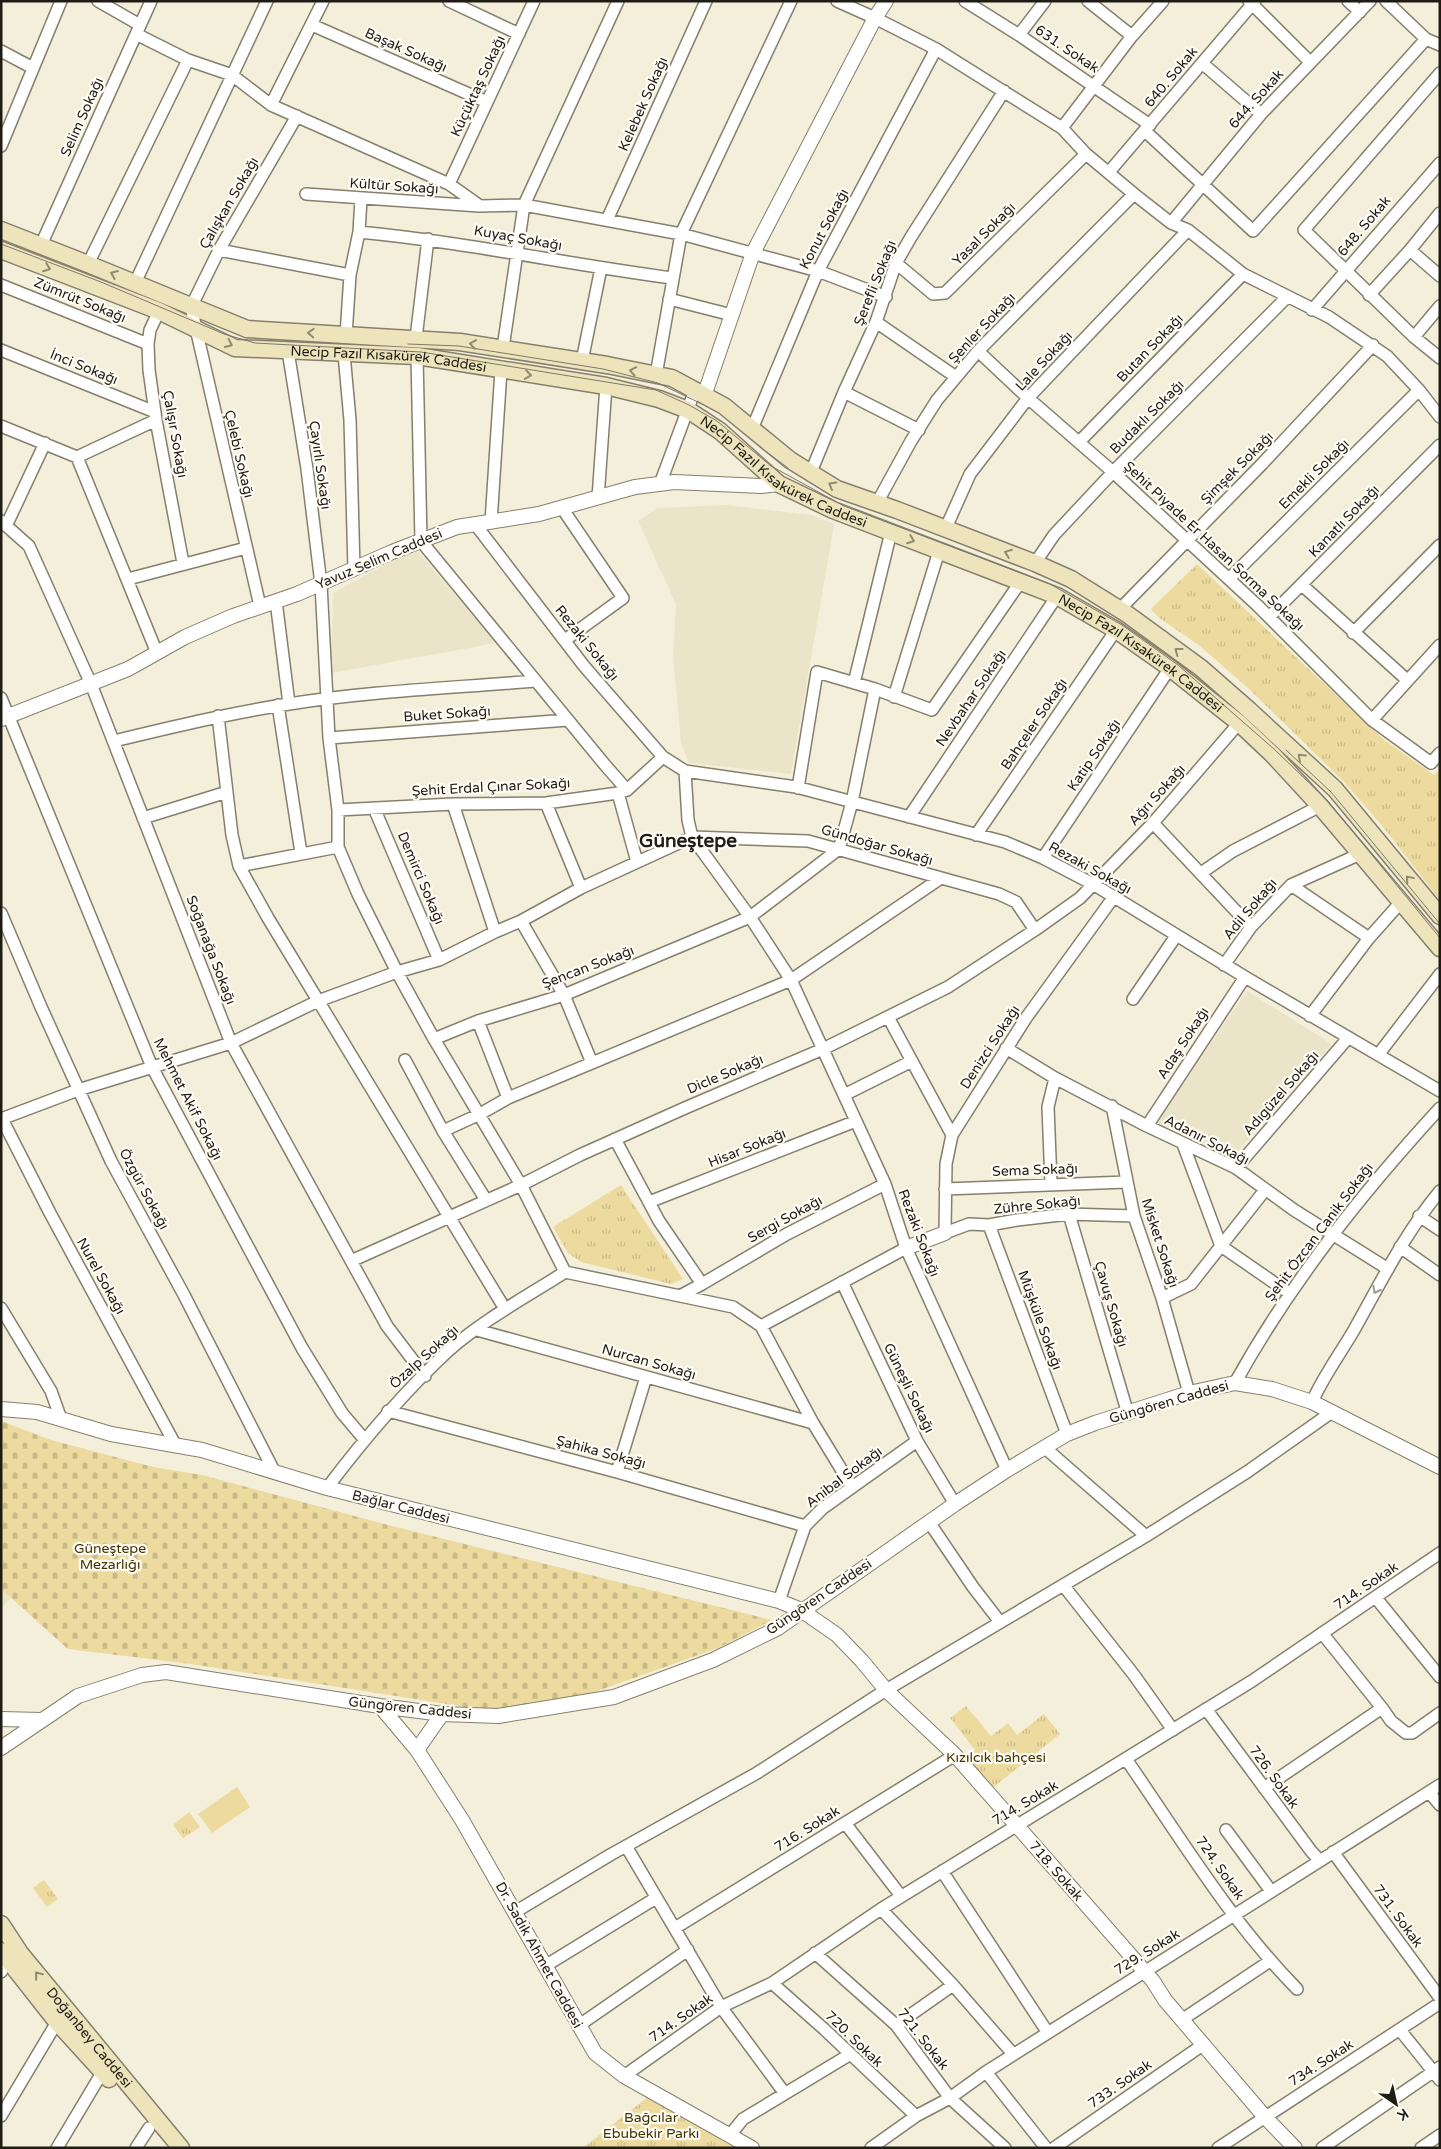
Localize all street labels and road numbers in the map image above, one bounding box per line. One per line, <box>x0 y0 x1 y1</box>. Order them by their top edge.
street label: 631. Sokak <box>1032 21 1103 77</box>
street label: Başak Sokağı <box>362 24 450 76</box>
street label: Küçüktaş Sokağı <box>447 33 509 139</box>
street label: 640. Sokak <box>1141 43 1201 111</box>
street label: Kelebek Sokağı <box>615 54 671 154</box>
street label: 644. Sokak <box>1225 66 1287 132</box>
street label: Selim Sokağı <box>57 75 107 159</box>
street label: Çalışkan Sokağı <box>196 154 262 252</box>
street label: Kültür Sokağı <box>349 174 439 198</box>
street label: Konut Sokağı <box>796 186 852 272</box>
street label: 648. Sokak <box>1334 192 1394 260</box>
street label: Yasal Sokağı <box>949 199 1019 269</box>
street label: Kuyaç Sokağı <box>473 222 563 254</box>
street label: Şerefli Sokağı <box>850 238 900 328</box>
street label: Zümrüt Sokağı <box>31 274 129 326</box>
street label: Şenler Sokağı <box>945 289 1019 367</box>
street label: Butan Sokağı <box>1113 310 1187 386</box>
street label: Lale Sokağı <box>1012 327 1076 395</box>
street label: Necip Fazıl Kısakürek Caddesi <box>290 342 488 375</box>
street label: İnci Sokağı <box>48 346 120 388</box>
street label: Budaklı Sokağı <box>1106 376 1188 458</box>
street label: Çalışır Sokağı <box>159 389 191 479</box>
street label: Çelebi Sokağı <box>221 408 257 500</box>
street label: Necip Fazıl Kısakürek Caddesi <box>697 412 870 531</box>
street label: Çayırlı Sokağı <box>305 420 335 510</box>
street label: Şimşek Sokağı <box>1197 428 1277 508</box>
street label: Emekli Sokağı <box>1275 435 1353 513</box>
street label: Şehit Piyade Er Hasan Sorma Sokağı <box>1120 458 1308 634</box>
street label: Kanatlı Sokağı <box>1305 481 1383 561</box>
street label: Yavuz Selim Caddesi <box>313 525 445 593</box>
street label: Necip Fazıl Kısakürek Caddesi <box>1055 590 1227 716</box>
street label: Rezaki Sokağı <box>551 602 623 684</box>
street label: Nevbahar Sokağı <box>932 646 1010 750</box>
street label: Bahçeler Sokağı <box>997 675 1071 773</box>
street label: Buket Sokağı <box>403 702 491 726</box>
street label: Katip Sokağı <box>1064 716 1124 794</box>
street label: Ağrı Sokağı <box>1125 761 1189 829</box>
street label: Şehit Erdal Çınar Sokağı <box>411 774 571 800</box>
street label: Gündoğar Sokağı <box>819 821 935 869</box>
street label: Demirci Sokağı <box>394 829 448 927</box>
street label: Rezaki Sokağı <box>1046 838 1134 898</box>
street label: Adil Sokağı <box>1220 875 1280 943</box>
street label: Soğanağa Sokağı <box>182 893 240 1007</box>
street label: Şencan Sokağı <box>539 942 637 992</box>
street label: Denizci Sokağı <box>957 1002 1023 1092</box>
street label: Adaş Sokağı <box>1153 1004 1213 1082</box>
street label: Mehmet Akif Sokağı <box>150 1035 226 1163</box>
street label: Adıgüzel Sokağı <box>1240 1047 1322 1139</box>
street label: Dicle Sokağı <box>684 1050 766 1098</box>
street label: Adanır Sokağı <box>1162 1111 1252 1169</box>
street label: Hisar Sokağı <box>706 1125 788 1171</box>
street label: Özgür Sokağı <box>115 1145 173 1233</box>
street label: Şehit Özcan Canik Sokağı <box>1261 1159 1377 1305</box>
street label: Sema Sokağı <box>992 1160 1078 1180</box>
street label: Rezaki Sokağı <box>895 1187 943 1279</box>
street label: Sergi Sokağı <box>745 1192 825 1246</box>
street label: Zühre Sokağı <box>993 1192 1081 1218</box>
street label: Misket Sokağı <box>1138 1196 1182 1290</box>
street label: Nurel Sokağı <box>73 1235 129 1317</box>
street label: Çavuş Sokağı <box>1091 1259 1131 1349</box>
street label: Müşküle Sokağı <box>1014 1268 1066 1372</box>
street label: Özalp Sokağı <box>386 1322 462 1392</box>
street label: Nurcan Sokağı <box>600 1340 698 1384</box>
street label: Güneşli Sokağı <box>880 1340 938 1436</box>
street label: Güngören Caddesi <box>1107 1377 1231 1427</box>
street label: Şahika Sokağı <box>554 1432 648 1472</box>
street label: Anibal Sokağı <box>803 1443 885 1511</box>
street label: Bağlar Caddesi <box>350 1487 452 1527</box>
street label: Güngören Caddesi <box>763 1555 875 1639</box>
street label: 714. Sokak <box>1331 1558 1402 1614</box>
street label: Güngören Caddesi <box>348 1693 472 1723</box>
street label: 726. Sokak <box>1245 1742 1303 1812</box>
street label: 714. Sokak <box>989 1777 1061 1829</box>
street label: 716. Sokak <box>771 1802 843 1856</box>
street label: 724. Sokak <box>1192 1833 1248 1903</box>
street label: 718. Sokak <box>1025 1838 1087 1905</box>
street label: Dr. Sadık Ahmet Caddesi <box>492 1879 586 2031</box>
street label: 731. Sokak <box>1369 1881 1427 1951</box>
street label: 729. Sokak <box>1111 1925 1183 1979</box>
street label: Doğanbey Caddesi <box>43 1984 136 2091</box>
street label: 714. Sokak <box>646 1990 716 2046</box>
street label: 721. Sokak <box>894 2005 953 2074</box>
street label: 720. Sokak <box>822 2007 887 2071</box>
street label: 734. Sokak <box>1285 2036 1357 2090</box>
street label: 733. Sokak <box>1085 2056 1155 2112</box>

